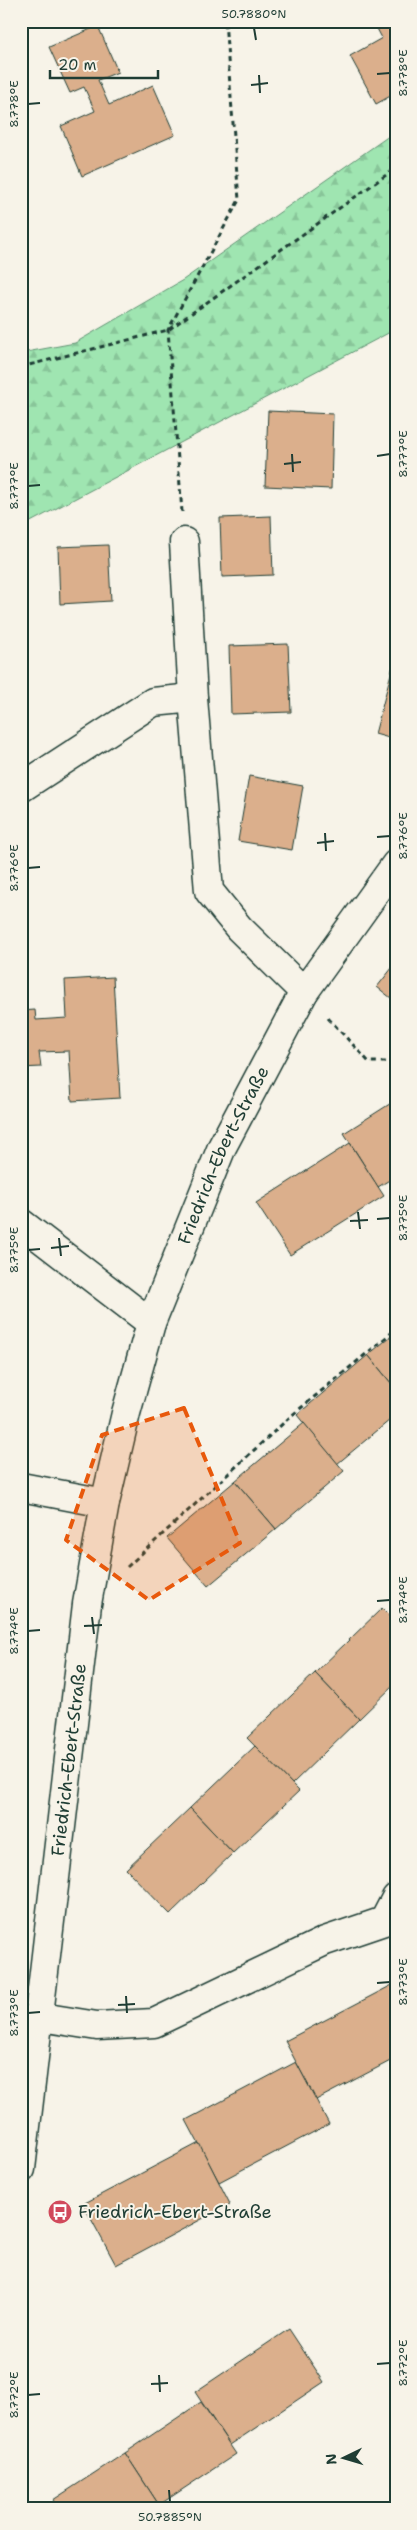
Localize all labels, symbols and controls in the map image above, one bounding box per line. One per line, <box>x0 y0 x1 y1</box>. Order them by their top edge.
text: 50.7880°N <box>222 6 286 22</box>
scale bar <box>50 48 158 80</box>
text: 8.778°E <box>395 49 411 97</box>
text: 20 m <box>58 55 97 75</box>
text: 8.778°E <box>6 80 22 128</box>
text: 8.777°E <box>395 430 411 478</box>
text: 8.777°E <box>6 462 22 510</box>
text: 8.776°E <box>395 812 411 860</box>
text: 8.776°E <box>6 844 22 892</box>
street label: Friedrich-Ebert-Straße <box>172 1062 275 1248</box>
text: 8.775°E <box>395 1195 411 1241</box>
text: 8.775°E <box>6 1227 22 1273</box>
text: 8.774°E <box>395 1576 411 1624</box>
text: 8.774°E <box>6 1607 22 1655</box>
street label: Friedrich-Ebert-Straße <box>46 1662 92 1857</box>
text: 8.773°E <box>395 1958 411 2006</box>
text: 8.773°E <box>6 1989 22 2037</box>
bus stop icon: Friedrich-Ebert-Straße <box>47 2199 73 2225</box>
place label: Friedrich-Ebert-Straße <box>78 2200 272 2224</box>
text: 8.772°E <box>395 2339 411 2387</box>
text: 8.772°E <box>6 2371 22 2419</box>
north arrow <box>320 2432 370 2482</box>
text: N <box>322 2453 340 2465</box>
text: 50.7885°N <box>138 2509 202 2525</box>

